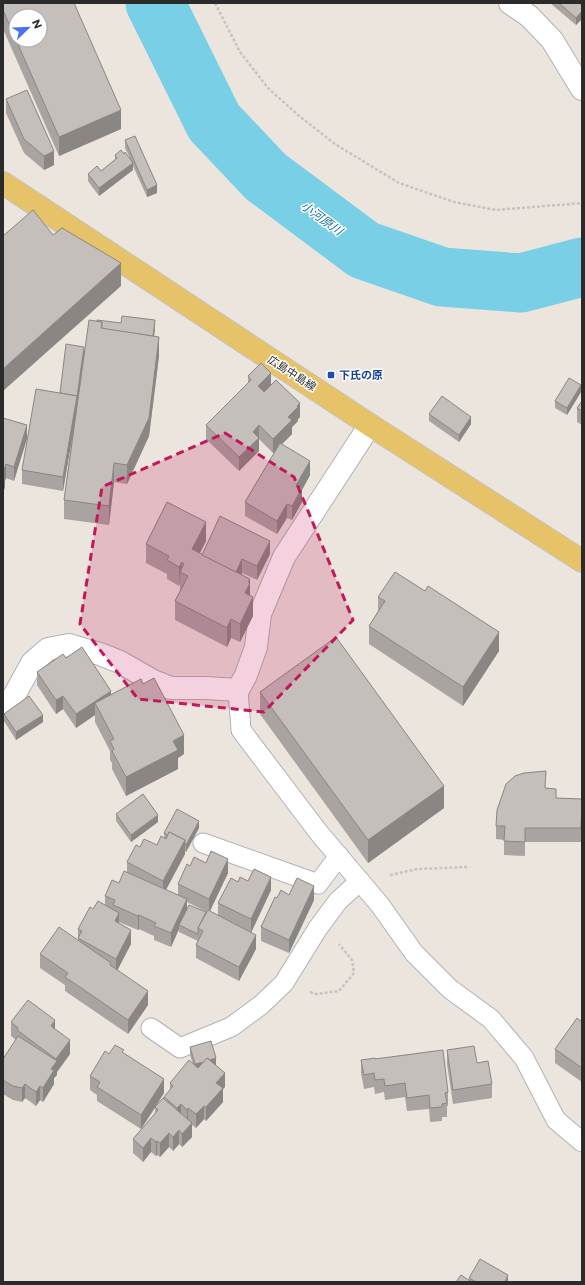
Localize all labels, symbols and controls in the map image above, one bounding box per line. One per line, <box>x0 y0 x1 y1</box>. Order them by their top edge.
north arrow <box>8 8 48 48</box>
text: N <box>29 17 45 31</box>
water label: 小河原川 <box>298 198 347 239</box>
street label: 広島中島線 <box>265 352 319 394</box>
place label: 下氏の原 <box>339 368 383 382</box>
marker: 下氏の原 <box>326 370 336 380</box>

